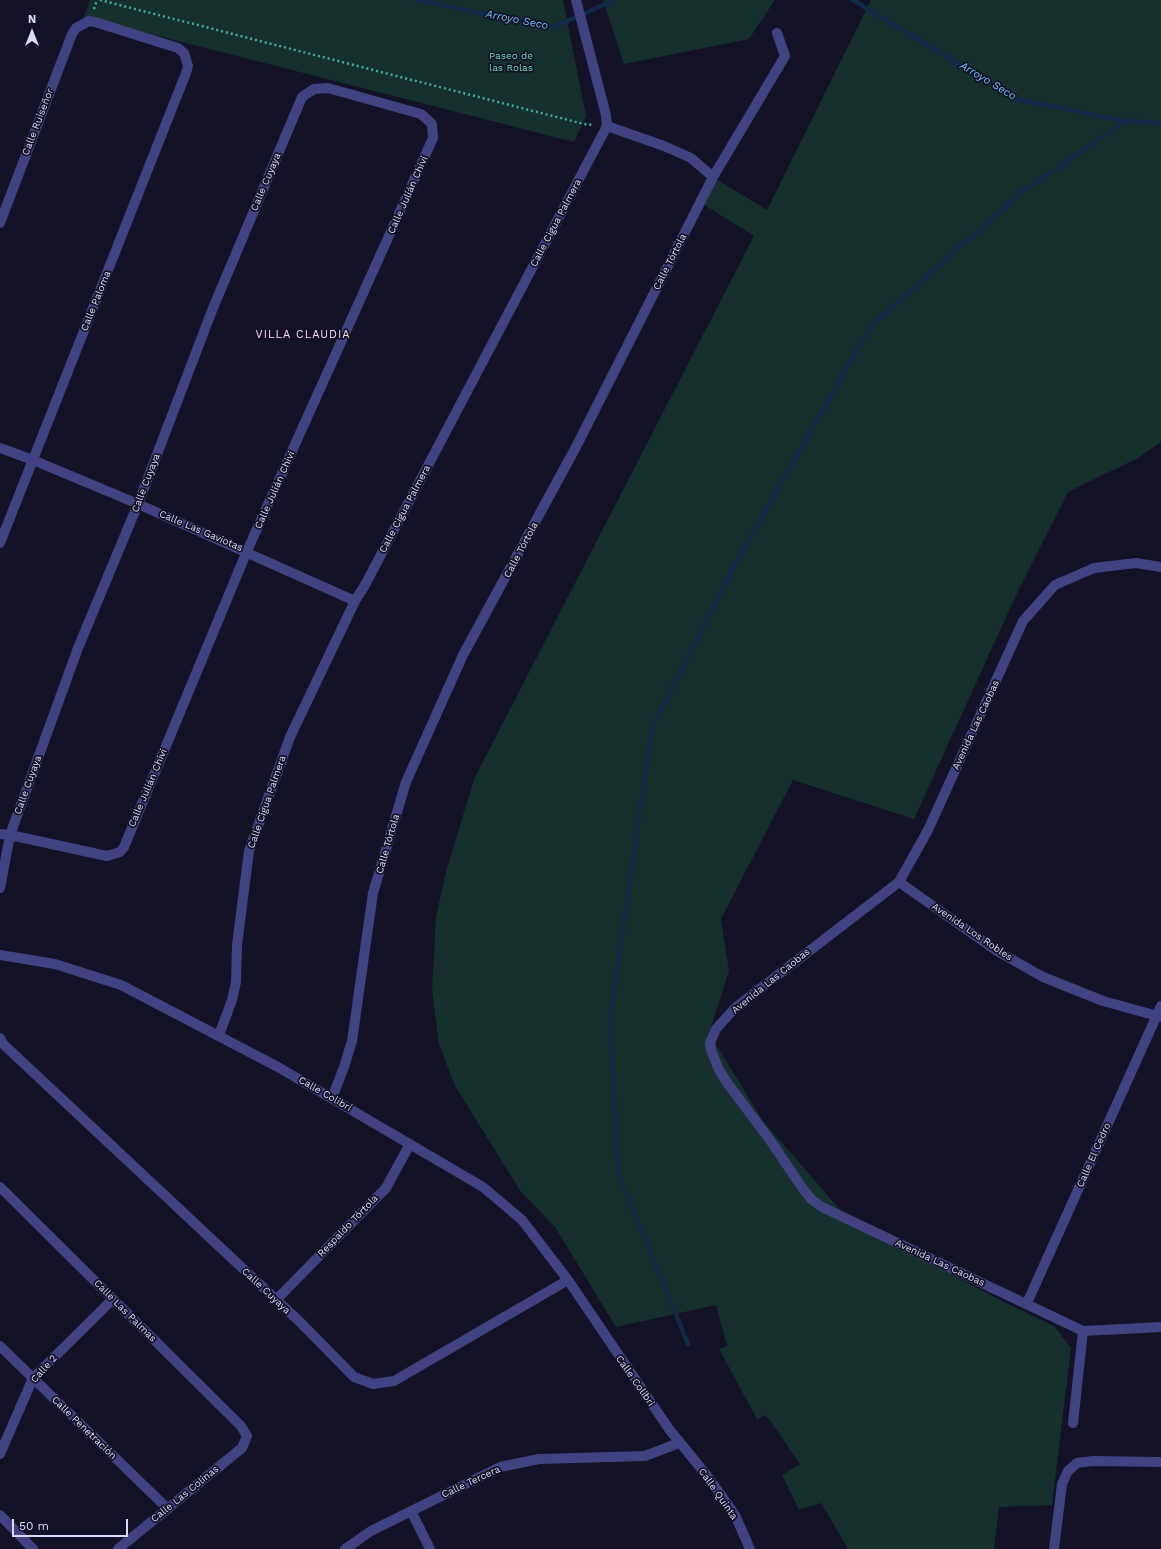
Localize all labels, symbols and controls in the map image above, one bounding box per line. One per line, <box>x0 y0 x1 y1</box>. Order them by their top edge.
water label: Arroyo Seco <box>485 7 549 33</box>
north arrow <box>12 12 52 52</box>
text: N <box>28 13 36 26</box>
park label: Paseo de las Rolas <box>489 50 533 74</box>
water label: Arroyo Seco <box>957 59 1019 103</box>
street label: Calle Ruiseñor <box>20 87 56 157</box>
street label: Calle Cuyaya <box>248 151 284 213</box>
street label: Calle Julián Chivi <box>385 154 431 236</box>
street label: Calle Cigua Palmera <box>528 177 584 269</box>
street label: Calle Tórtola <box>651 232 689 292</box>
street label: Calle Paloma <box>78 269 114 333</box>
district label: VILLA CLAUDIA <box>256 328 350 342</box>
street label: Calle Julián Chivi <box>252 449 298 531</box>
street label: Calle Cuyaya <box>129 452 163 514</box>
street label: Calle Cigua Palmera <box>377 463 433 555</box>
street label: Calle Las Gaviotas <box>157 508 245 554</box>
street label: Calle Tórtola <box>501 520 541 580</box>
street label: Avenida Las Caobas <box>950 678 1002 772</box>
street label: Calle Julián Chivi <box>126 747 170 829</box>
street label: Calle Cuyaya <box>12 754 44 816</box>
street label: Calle Cigua Palmera <box>245 754 289 850</box>
street label: Calle Tórtola <box>374 813 402 875</box>
street label: Avenida Los Robles <box>929 901 1015 963</box>
street label: Avenida Las Caobas <box>729 946 813 1016</box>
street label: Calle Colibrí <box>296 1074 354 1114</box>
street label: Calle El Cedro <box>1074 1121 1114 1189</box>
street label: Respaldo Tórtola <box>315 1192 381 1260</box>
street label: Avenida Las Caobas <box>893 1237 987 1289</box>
street label: Calle Cuyaya <box>239 1265 293 1317</box>
street label: Calle Las Palmas <box>91 1277 159 1345</box>
street label: Calle 2 <box>28 1352 60 1386</box>
street label: Calle Colibri <box>613 1353 657 1409</box>
street label: Calle Penetración <box>49 1394 119 1462</box>
street label: Calle Las Colinas <box>149 1463 221 1525</box>
street label: Calle Tercera <box>440 1463 502 1501</box>
street label: Calle Quinta <box>696 1466 740 1522</box>
scale bar <box>14 1511 130 1537</box>
text: 50 m <box>19 1519 49 1533</box>

